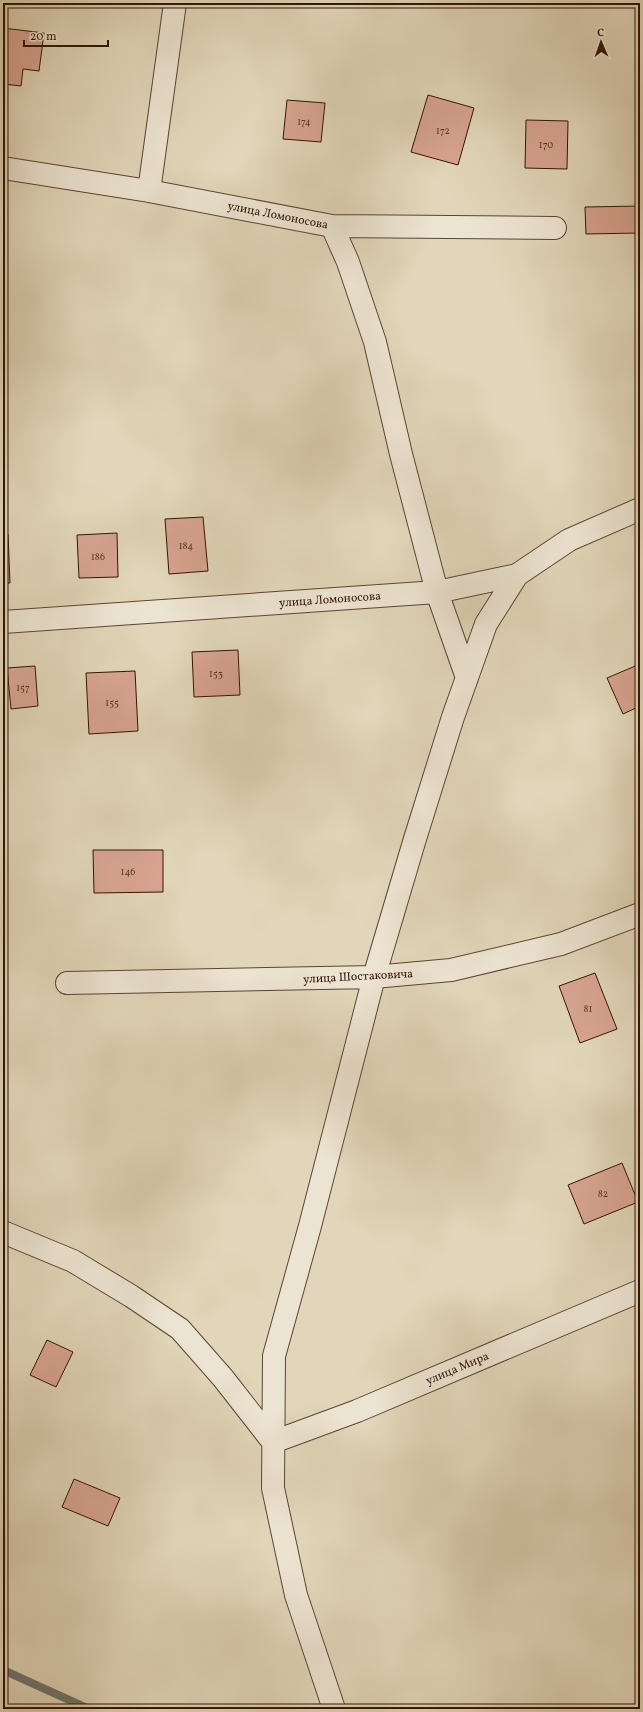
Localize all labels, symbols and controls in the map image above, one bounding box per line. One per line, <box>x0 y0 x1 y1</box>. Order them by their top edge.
scale bar <box>24 22 108 48</box>
north arrow <box>581 22 621 62</box>
text: С <box>597 26 605 41</box>
text: 20 m <box>30 29 57 45</box>
house number: 174 <box>297 115 311 129</box>
house number: 172 <box>436 124 450 138</box>
house number: 170 <box>539 138 553 152</box>
street label: улица Ломоносова <box>226 198 330 234</box>
house number: 184 <box>179 539 193 553</box>
house number: 186 <box>91 550 105 564</box>
street label: улица Ломоносова <box>279 588 382 612</box>
house number: 153 <box>209 667 223 681</box>
house number: 157 <box>16 681 30 695</box>
house number: 155 <box>105 696 119 710</box>
house number: 146 <box>121 865 135 879</box>
street label: улица Шостаковича <box>303 966 413 988</box>
house number: 81 <box>584 1002 593 1016</box>
house number: 82 <box>598 1187 608 1201</box>
street label: улица Мира <box>423 1348 491 1389</box>

